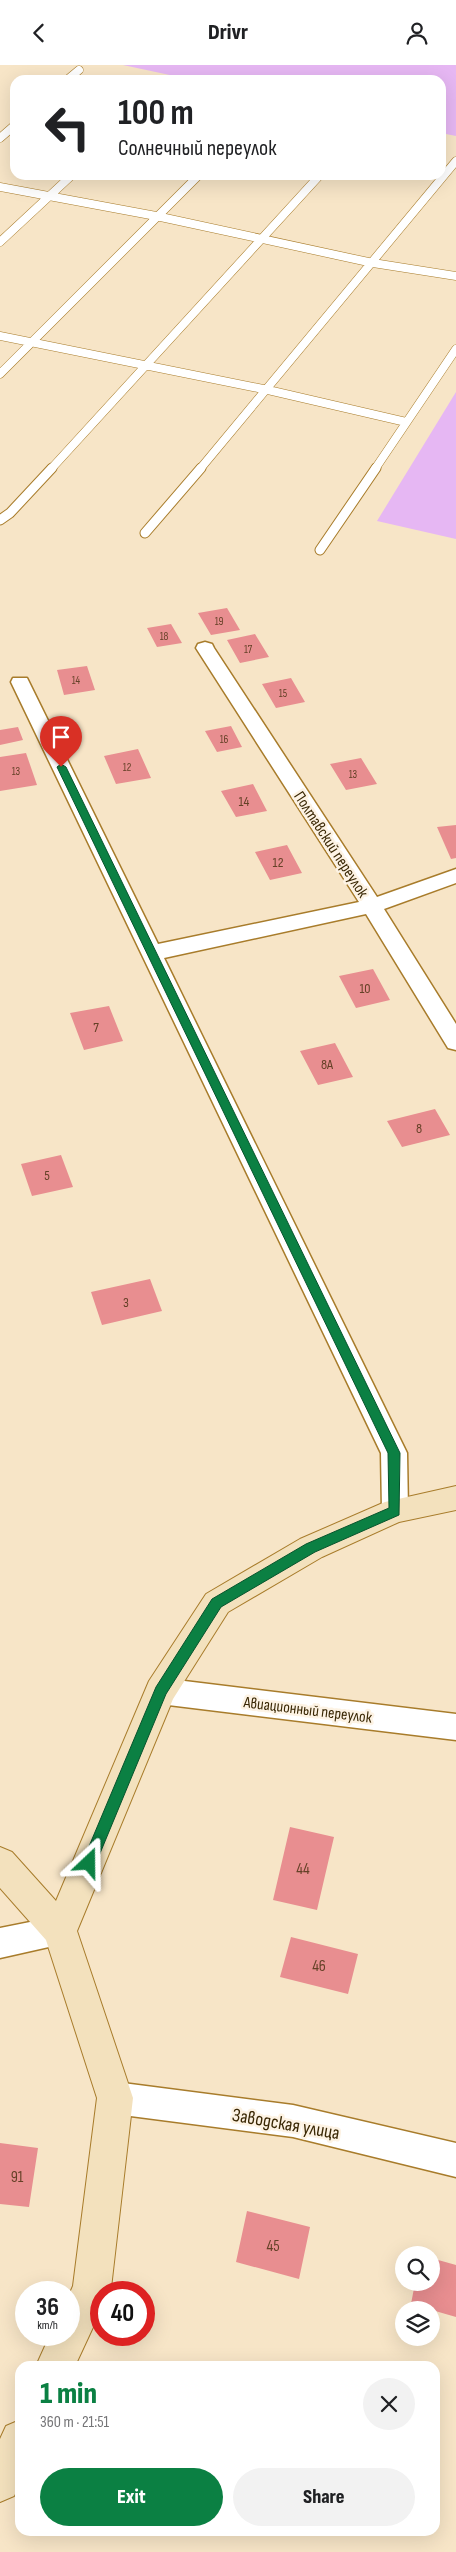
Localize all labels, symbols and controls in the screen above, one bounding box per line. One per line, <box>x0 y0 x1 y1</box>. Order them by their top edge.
icon: back <box>25 19 53 47</box>
text: Drivr <box>208 19 248 46</box>
icon: person <box>403 19 431 47</box>
text: 100 m <box>118 92 194 135</box>
icon: left <box>35 95 100 160</box>
text: Солнечный переулок <box>118 135 276 162</box>
house number: 19 <box>215 615 223 628</box>
house number: 18 <box>160 630 169 643</box>
house number: 17 <box>244 643 253 656</box>
house number: 14 <box>72 674 81 687</box>
house number: 15 <box>279 687 287 700</box>
pin <box>40 716 82 767</box>
icon: arrive <box>47 723 75 751</box>
house number: 16 <box>220 733 229 746</box>
house number: 12 <box>123 761 132 774</box>
house number: 13 <box>12 765 21 778</box>
house number: 13 <box>349 768 358 781</box>
street label: Полтавский переулок <box>289 788 373 902</box>
house number: 14 <box>239 793 250 810</box>
house number: 12 <box>273 854 284 871</box>
house number: 10 <box>359 980 371 997</box>
house number: 7 <box>93 1019 99 1036</box>
house number: 8А <box>321 1056 334 1073</box>
house number: 8 <box>416 1120 422 1137</box>
house number: 5 <box>44 1167 50 1184</box>
house number: 3 <box>123 1294 129 1311</box>
street label: Авиационный переулок <box>242 1693 374 1728</box>
position arrow <box>62 1836 114 1888</box>
house number: 44 <box>296 1860 310 1879</box>
house number: 46 <box>312 1957 326 1976</box>
street label: Заводская улица <box>230 2104 341 2145</box>
house number: 91 <box>11 2168 24 2187</box>
house number: 45 <box>266 2237 280 2256</box>
map controls <box>395 2246 440 2346</box>
button: search <box>395 2246 440 2291</box>
speed limit sign: 40 <box>90 2281 155 2346</box>
text: 36 <box>36 2292 59 2323</box>
button: layers <box>395 2301 440 2346</box>
text: km/h <box>37 2318 58 2333</box>
text: 1 min <box>40 2376 97 2412</box>
button: close <box>363 2378 415 2430</box>
text: 360 m · 21:51 <box>40 2413 109 2432</box>
button: Exit <box>40 2468 223 2526</box>
button: Share <box>233 2468 415 2526</box>

